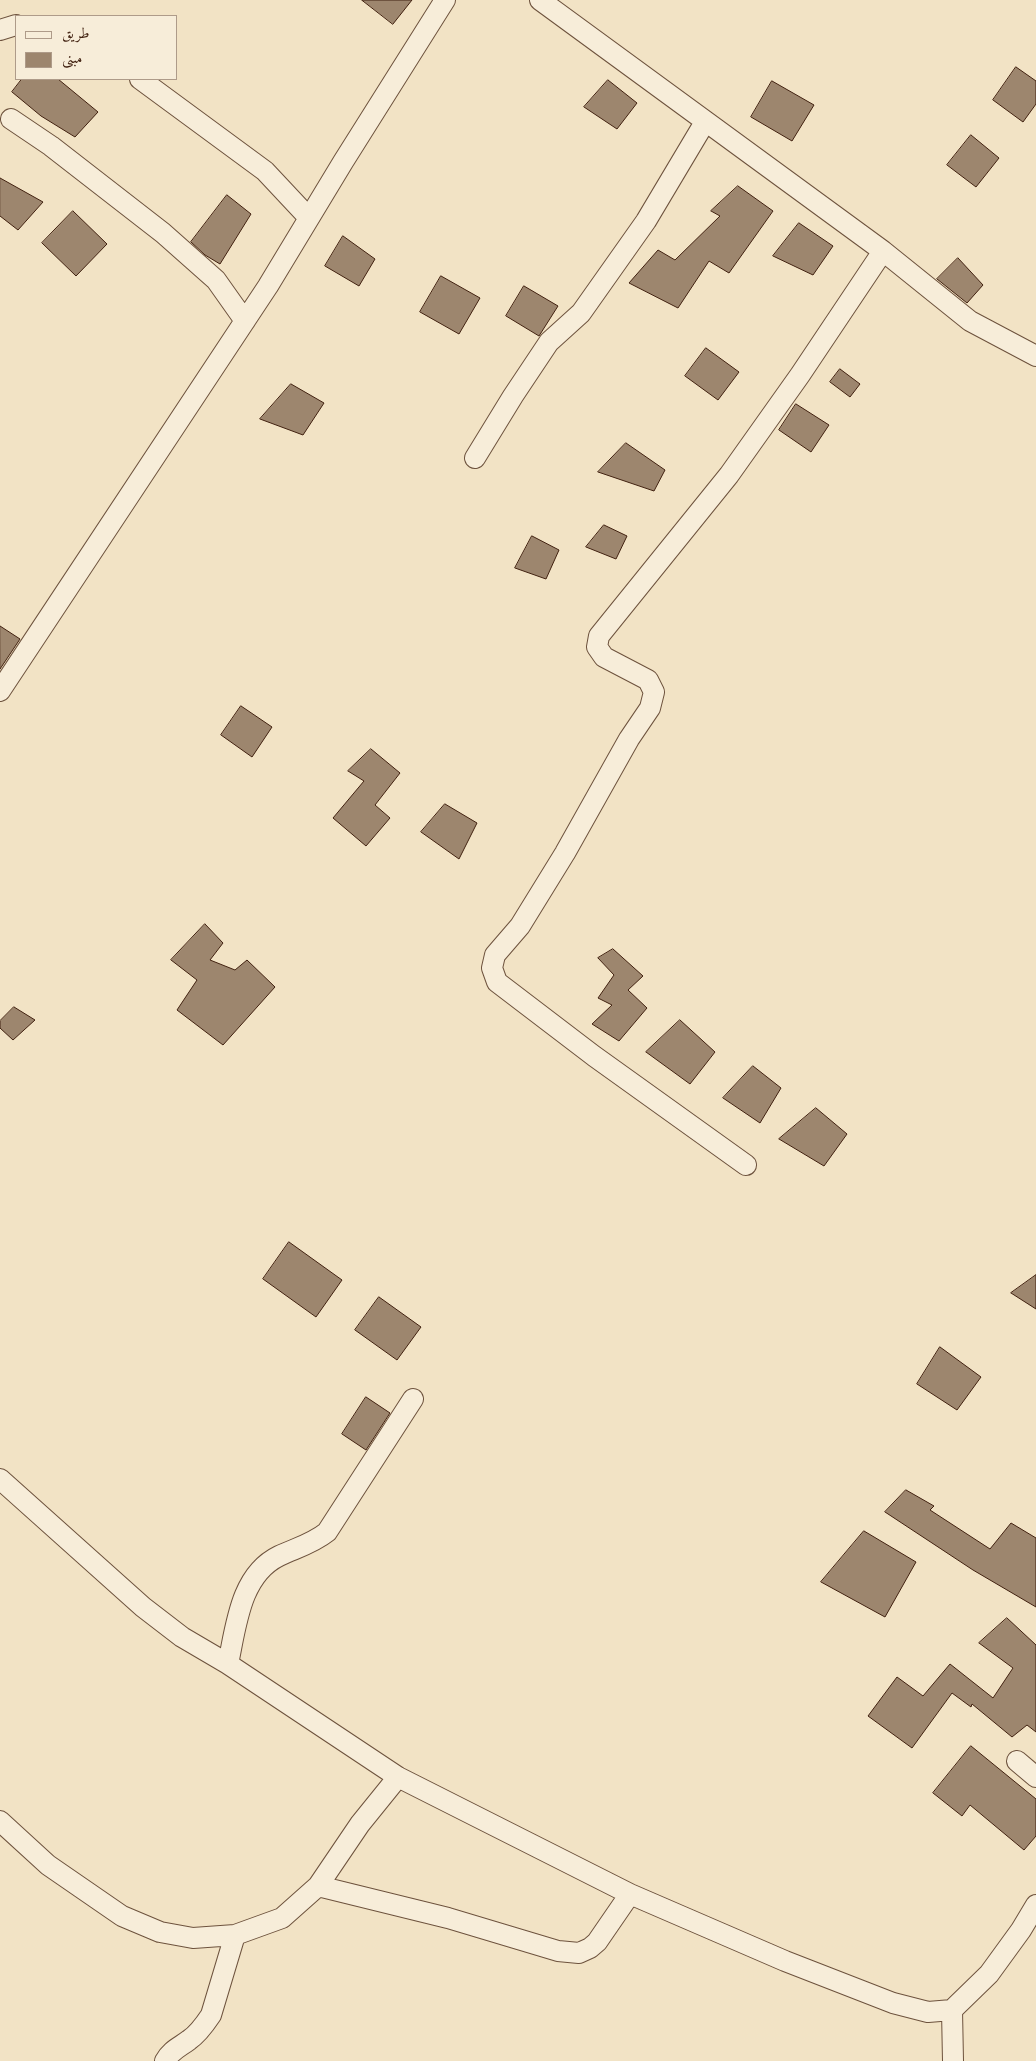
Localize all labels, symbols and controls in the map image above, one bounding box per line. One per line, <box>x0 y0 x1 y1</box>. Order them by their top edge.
legend <box>15 15 178 80</box>
text: طريق <box>62 24 89 43</box>
text: مبنى <box>62 49 82 68</box>

